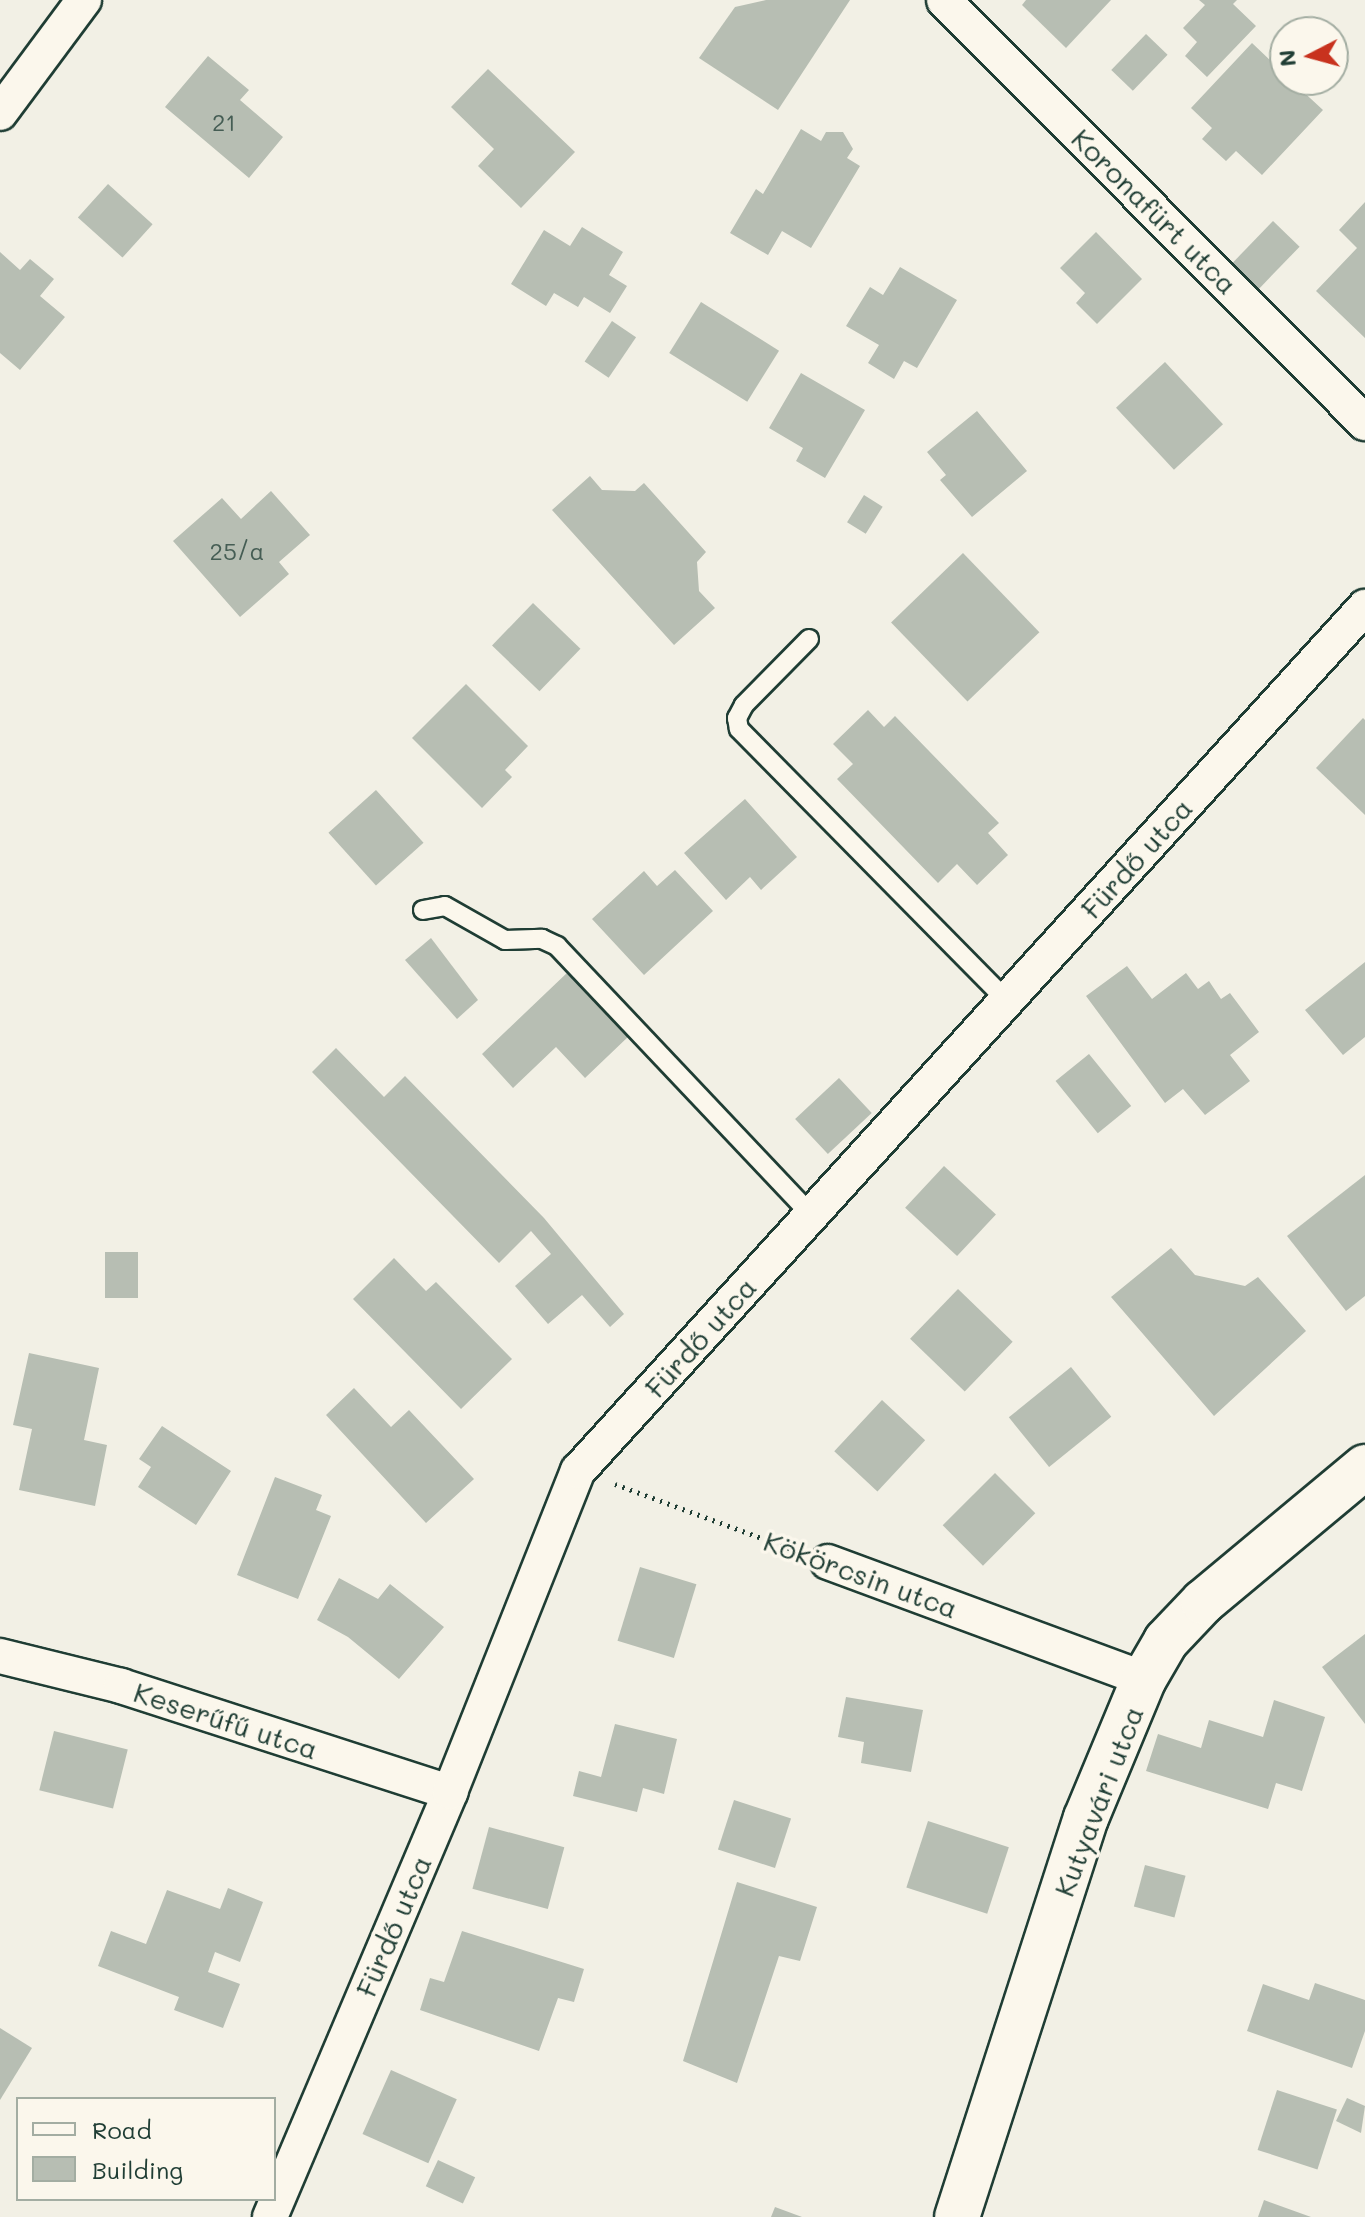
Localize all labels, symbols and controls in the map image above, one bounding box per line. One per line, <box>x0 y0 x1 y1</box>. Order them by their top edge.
north arrow <box>1269 16 1349 96</box>
text: N <box>1271 49 1302 68</box>
house number: 21 <box>212 108 236 136</box>
street label: Koronafürt utca <box>1065 121 1245 301</box>
house number: 25/a <box>210 537 264 565</box>
street label: Fürdő utca <box>1073 791 1199 925</box>
street label: Fürdő utca <box>637 1270 763 1404</box>
street label: Kökörcsin utca <box>760 1523 962 1625</box>
street label: Keserűfű utca <box>130 1674 322 1766</box>
street label: Kutyavári utca <box>1046 1701 1150 1901</box>
street label: Fürdő utca <box>348 1850 438 2002</box>
legend <box>16 2097 276 2201</box>
text: Road <box>92 2114 152 2145</box>
text: Building <box>92 2154 183 2185</box>

